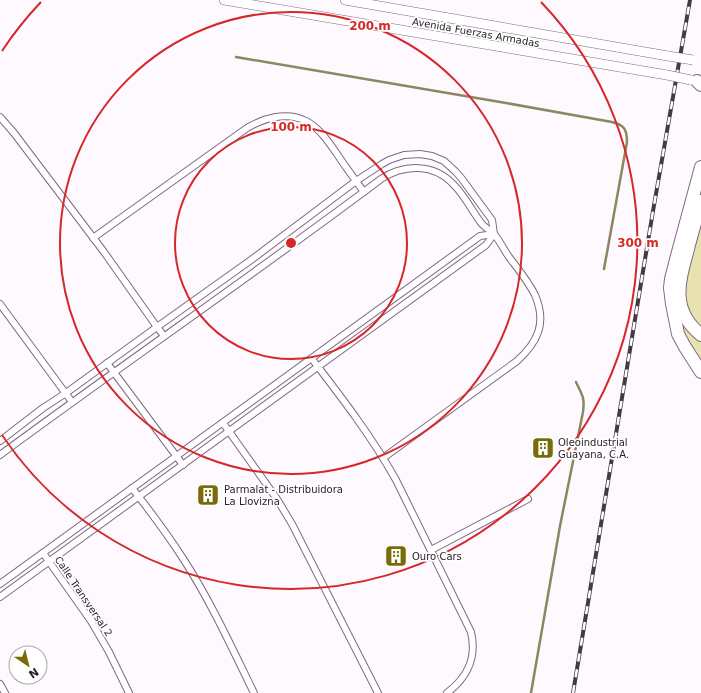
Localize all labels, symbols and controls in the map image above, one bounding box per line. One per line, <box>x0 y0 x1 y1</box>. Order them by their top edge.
street label: Avenida Fuerzas Armadas <box>411 16 540 49</box>
text: 200 m <box>349 19 391 33</box>
text: 100 m <box>270 120 312 134</box>
centre of rings <box>284 236 298 250</box>
text: 300 m <box>617 236 659 250</box>
building icon: Oleoindustrial Guayana, C.A. <box>530 435 556 461</box>
place label: Oleoindustrial Guayana, C.A. <box>558 437 629 460</box>
building icon: Parmalat - Distribuidora La Llovizna <box>195 482 221 508</box>
place label: Parmalat - Distribuidora La Llovizna <box>224 484 343 507</box>
building icon: Ouro Cars <box>383 543 409 569</box>
place label: Ouro Cars <box>412 551 462 562</box>
street label: Calle Transversal 2 <box>53 554 115 638</box>
north arrow <box>8 645 48 685</box>
text: N <box>26 665 41 681</box>

